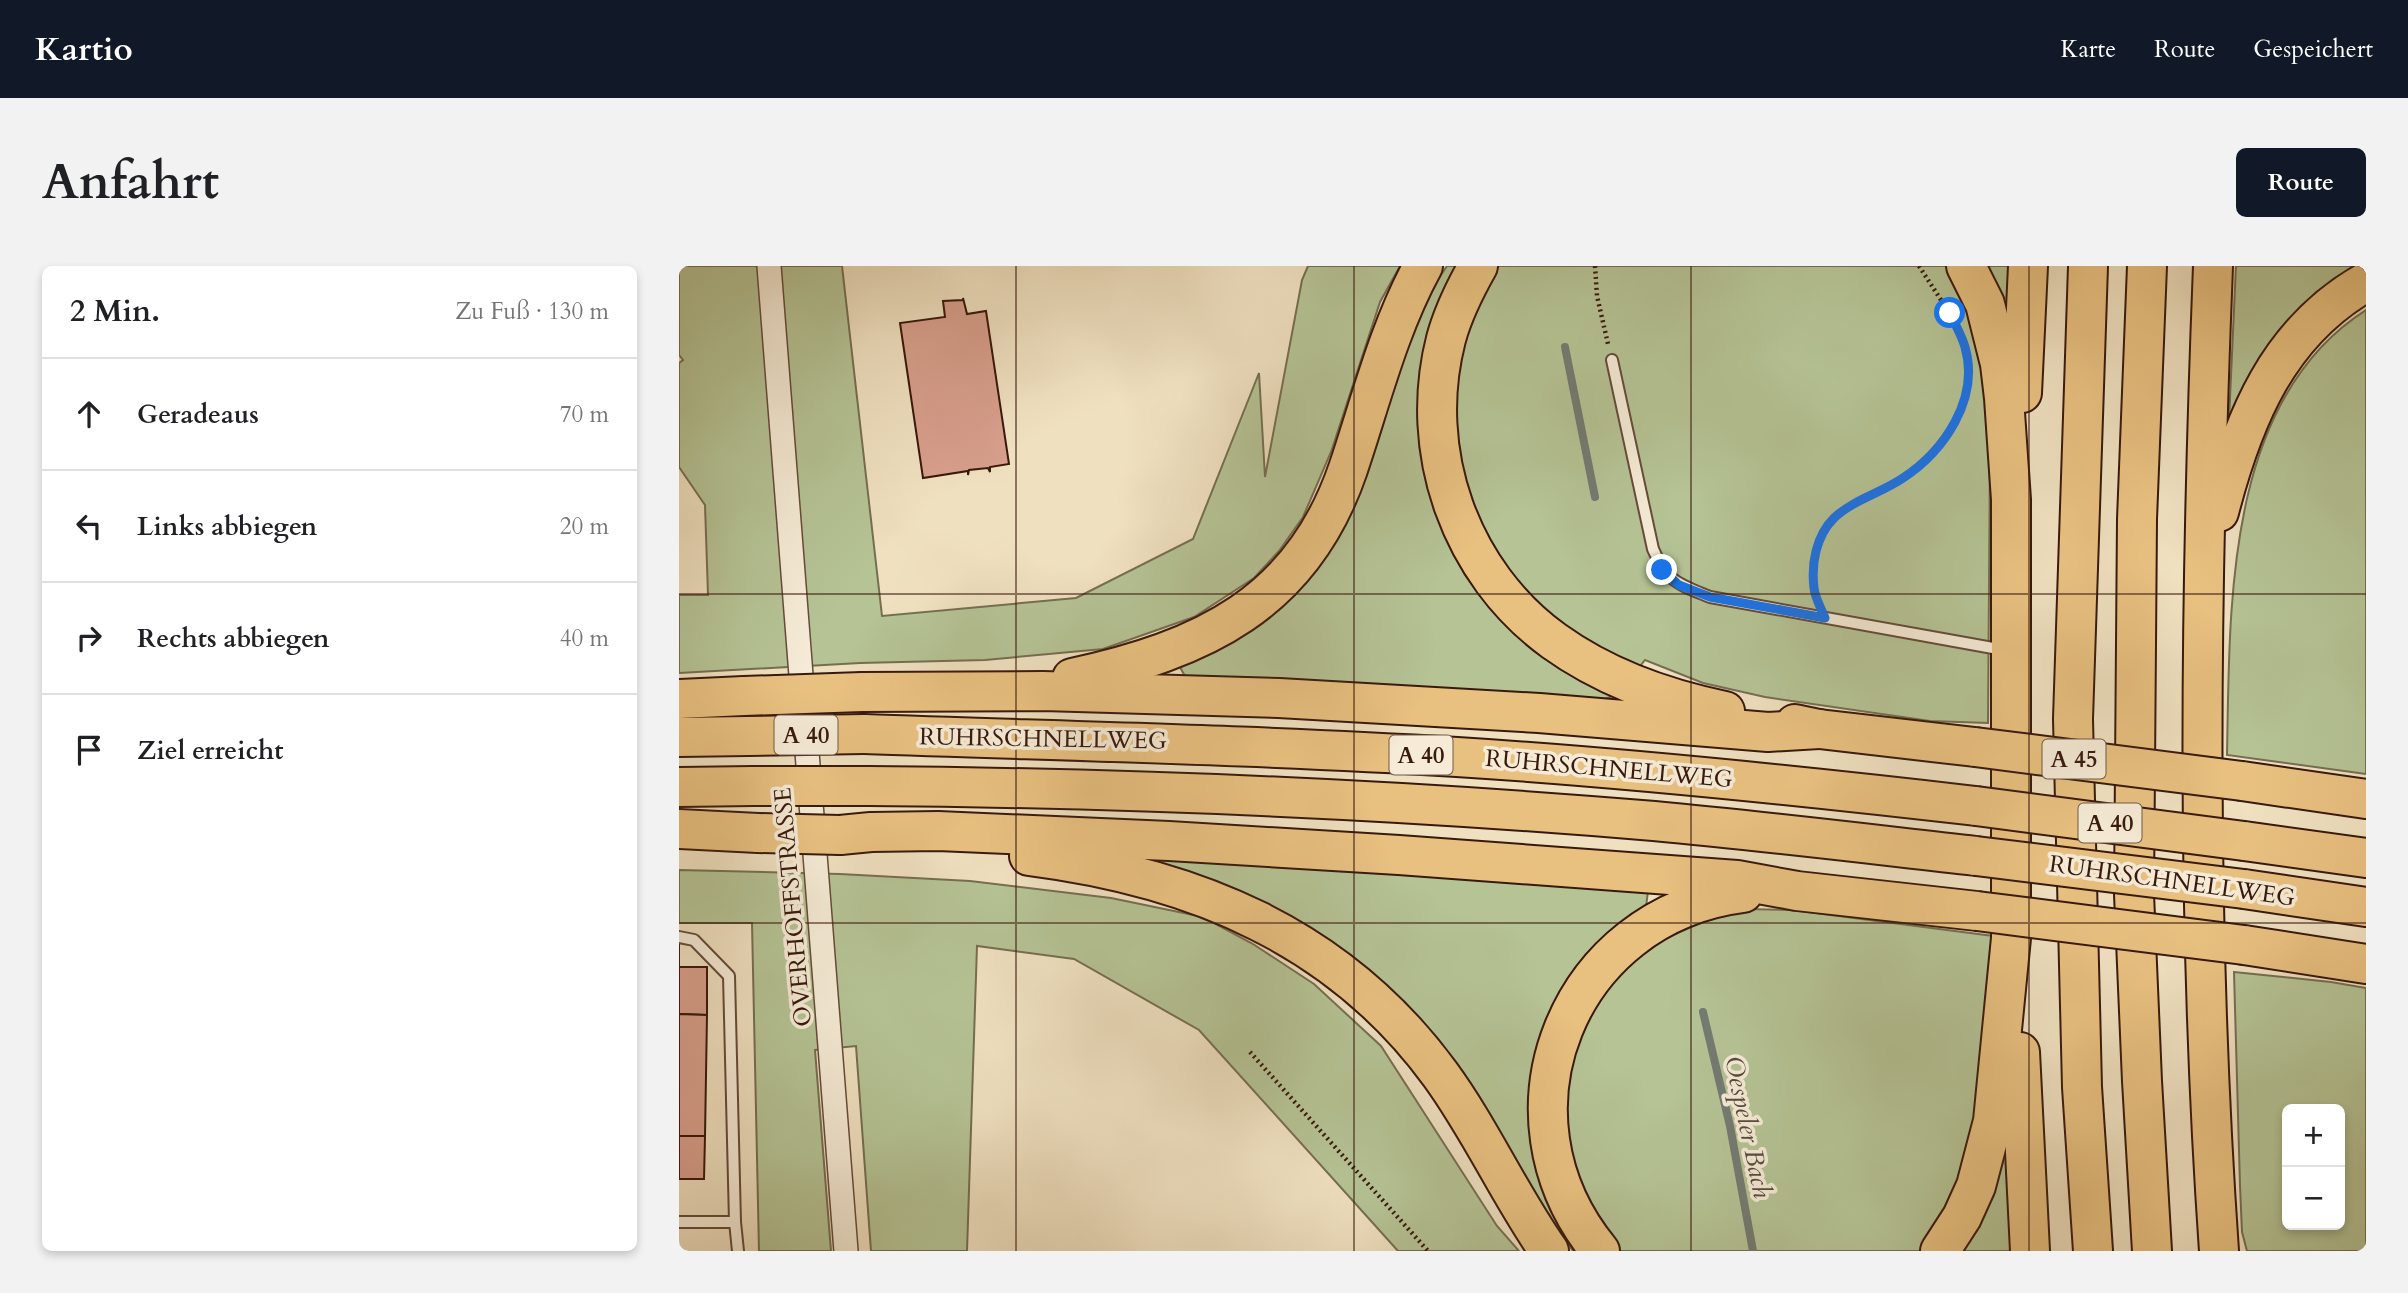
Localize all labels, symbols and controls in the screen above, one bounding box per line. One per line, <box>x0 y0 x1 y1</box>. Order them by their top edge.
text: Kartio <box>35 27 133 72</box>
text: Karte <box>2061 33 2116 66</box>
text: Route <box>2154 33 2215 66</box>
text: Gespeichert <box>2253 33 2373 66</box>
button: Route <box>2236 148 2366 217</box>
text: Anfahrt <box>42 149 219 216</box>
text: 2 Min. <box>70 291 160 332</box>
text: Zu Fuß · 130 m <box>455 296 609 327</box>
route start <box>1934 297 1965 328</box>
icon: ahead <box>70 395 108 433</box>
text: Geradeaus <box>137 397 259 432</box>
text: 70 m <box>560 399 609 430</box>
icon: left <box>70 507 108 545</box>
text: Links abbiegen <box>137 509 317 544</box>
text: 20 m <box>560 511 609 542</box>
route end <box>1646 554 1677 585</box>
icon: right <box>70 619 108 657</box>
text: Rechts abbiegen <box>137 621 329 656</box>
text: 40 m <box>560 623 609 654</box>
road number: A 40 <box>775 715 837 755</box>
street label: RUHRSCHNELLWEG <box>919 720 1167 758</box>
icon: arrive <box>70 731 108 769</box>
text: Ziel erreicht <box>137 733 283 768</box>
road number: A 40 <box>1389 736 1453 775</box>
road number: A 45 <box>2043 740 2105 778</box>
street label: RUHRSCHNELLWEG <box>1484 742 1734 796</box>
street label: OVERHOFFSTRASSE <box>766 786 820 1028</box>
road number: A 40 <box>2079 804 2141 842</box>
street label: RUHRSCHNELLWEG <box>2047 847 2297 915</box>
water label: Oespeler Bach <box>1716 1053 1780 1202</box>
map controls <box>2282 1104 2345 1230</box>
button: + <box>2282 1104 2345 1167</box>
button: − <box>2282 1167 2345 1230</box>

